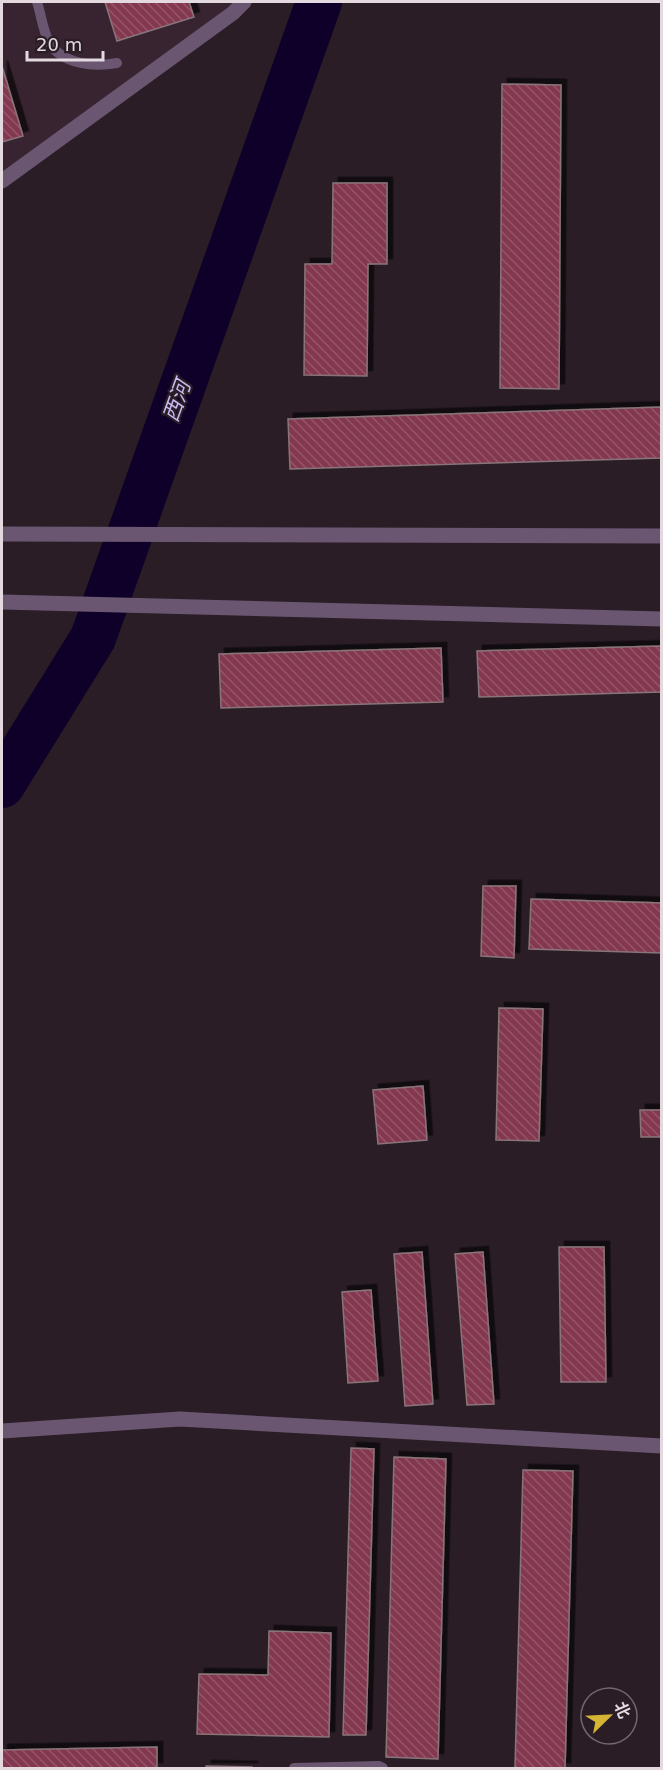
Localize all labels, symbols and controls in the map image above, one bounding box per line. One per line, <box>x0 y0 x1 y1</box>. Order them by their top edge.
scale bar <box>27 24 104 62</box>
text: 20 m <box>36 34 82 55</box>
water label: 西河 <box>159 373 197 425</box>
north arrow <box>579 1686 639 1746</box>
text: 北 <box>610 1699 634 1721</box>

